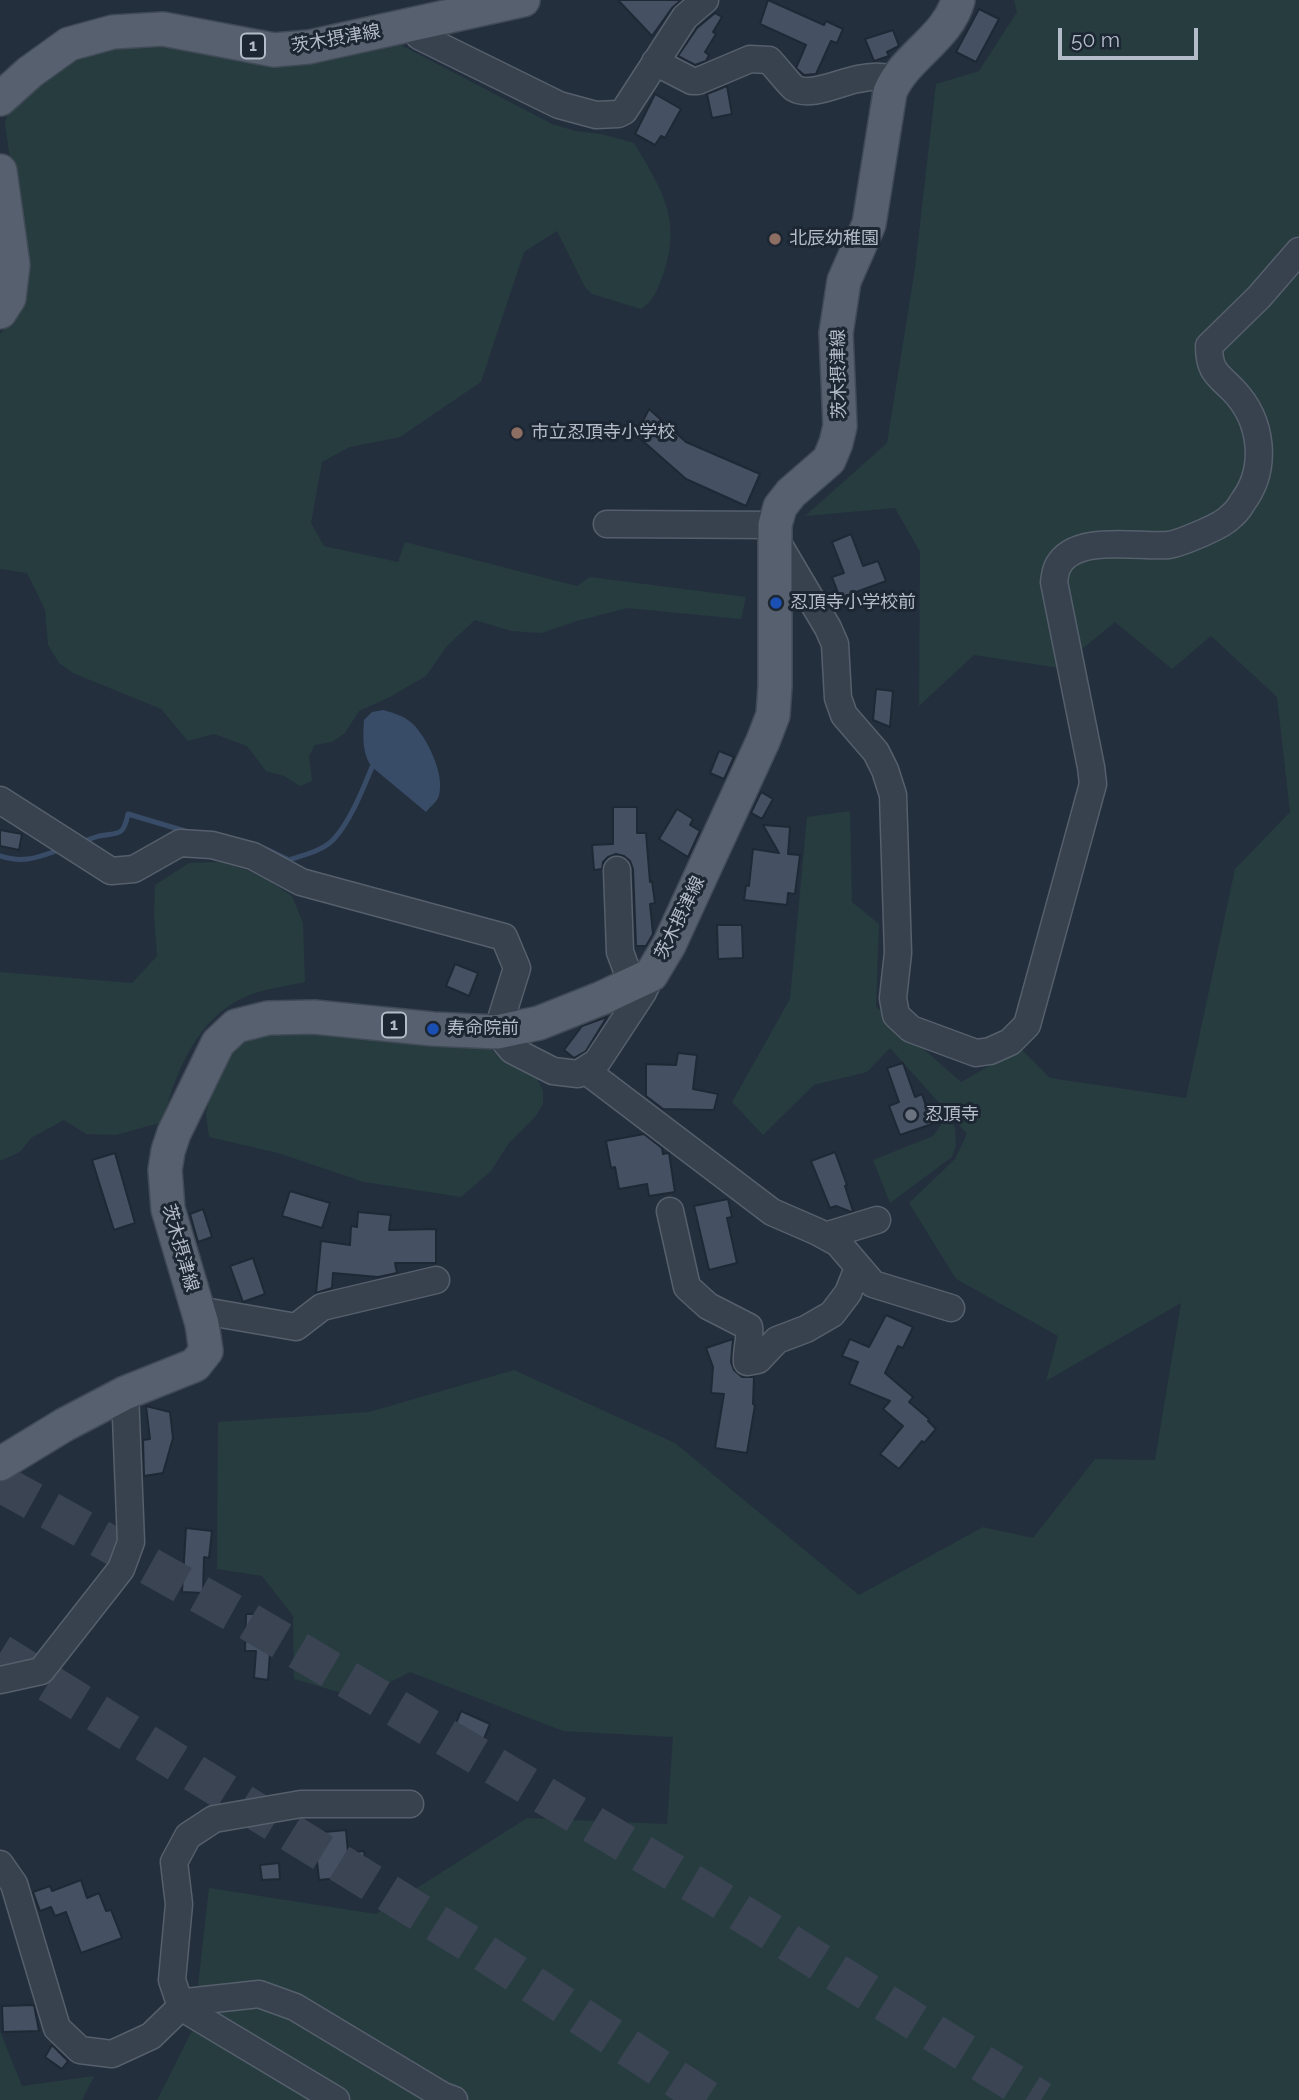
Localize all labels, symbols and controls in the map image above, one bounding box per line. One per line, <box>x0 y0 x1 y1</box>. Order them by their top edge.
scale bar <box>1061 14 1201 58</box>
street label: 茨木摂津線 <box>290 21 382 57</box>
text: 50 m <box>1071 27 1120 52</box>
road number: 1 <box>241 34 265 58</box>
place label: 北辰幼稚園 <box>789 228 879 250</box>
marker: 北辰幼稚園 <box>767 231 783 247</box>
street label: 茨木摂津線 <box>827 329 851 419</box>
place label: 市立忍頂寺小学校 <box>531 422 675 444</box>
marker: 市立忍頂寺小学校 <box>509 425 525 441</box>
place label: 忍頂寺小学校前 <box>790 592 916 614</box>
marker: 忍頂寺小学校前 <box>768 595 784 611</box>
street label: 茨木摂津線 <box>651 873 709 963</box>
road number: 1 <box>382 1012 406 1037</box>
place label: 寿命院前 <box>447 1018 519 1040</box>
marker: 寿命院前 <box>425 1021 441 1037</box>
place label: 忍頂寺 <box>925 1104 979 1126</box>
marker: 忍頂寺 <box>903 1107 919 1123</box>
street label: 茨木摂津線 <box>157 1202 203 1294</box>

